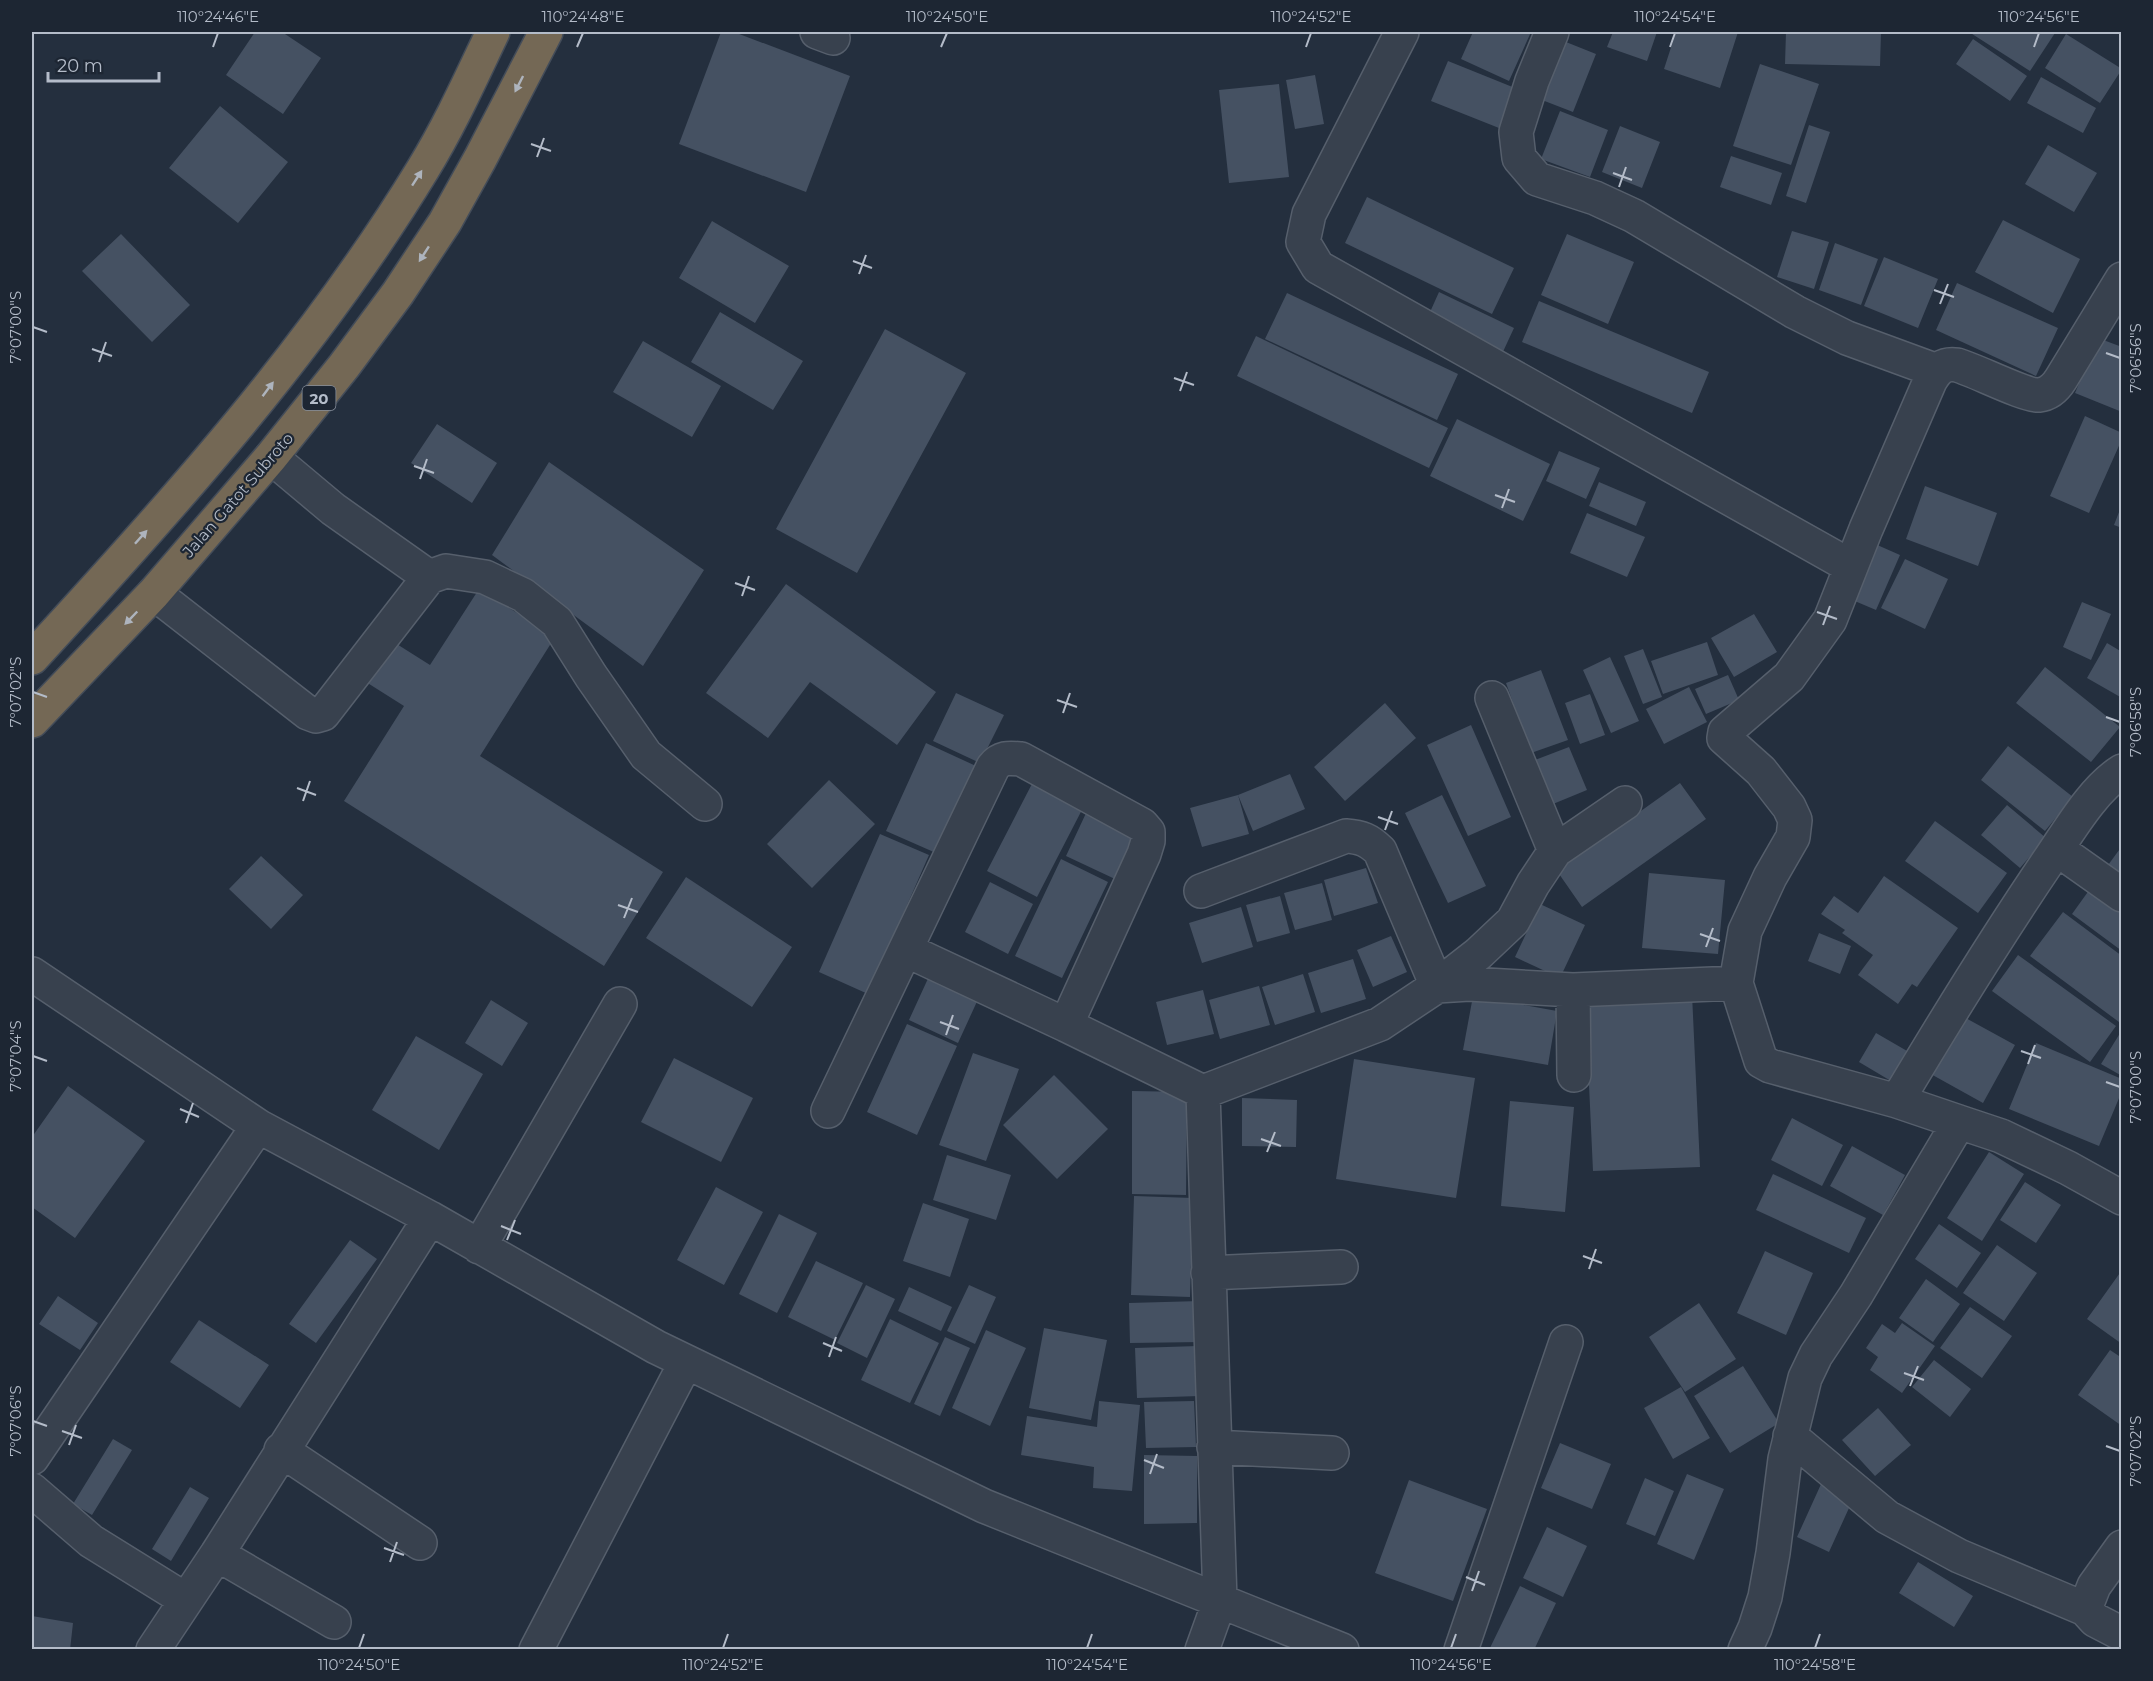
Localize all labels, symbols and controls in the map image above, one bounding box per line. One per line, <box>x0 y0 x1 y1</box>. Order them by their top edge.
text: 110°24'46"E <box>177 7 259 26</box>
text: 110°24'48"E <box>542 7 624 26</box>
text: 110°24'50"E <box>906 7 988 26</box>
text: 110°24'52"E <box>1271 7 1351 26</box>
text: 110°24'54"E <box>1634 7 1716 26</box>
text: 110°24'56"E <box>1998 7 2080 26</box>
scale bar <box>48 45 159 83</box>
text: 20 m <box>57 55 103 77</box>
one-way arrow <box>514 75 524 92</box>
one-way arrow <box>411 170 422 186</box>
one-way arrow <box>418 245 430 261</box>
text: 7°07'00"S <box>6 291 25 363</box>
text: 7°06'56"S <box>2126 323 2145 393</box>
one-way arrow <box>262 381 274 397</box>
road number: 20 <box>302 386 336 410</box>
street label: Jalan Gatot Subroto <box>178 429 297 562</box>
one-way arrow <box>134 530 147 545</box>
one-way arrow <box>124 610 138 624</box>
text: 7°07'02"S <box>6 657 25 727</box>
text: 7°06'58"S <box>2126 687 2145 757</box>
text: 7°07'04"S <box>6 1020 25 1092</box>
text: 7°07'00"S <box>2126 1051 2145 1123</box>
text: 7°07'06"S <box>6 1385 25 1457</box>
text: 7°07'02"S <box>2126 1416 2145 1486</box>
text: 110°24'50"E <box>318 1655 400 1674</box>
text: 110°24'52"E <box>683 1655 763 1674</box>
text: 110°24'54"E <box>1046 1655 1128 1674</box>
text: 110°24'56"E <box>1410 1655 1492 1674</box>
text: 110°24'58"E <box>1774 1655 1856 1674</box>

